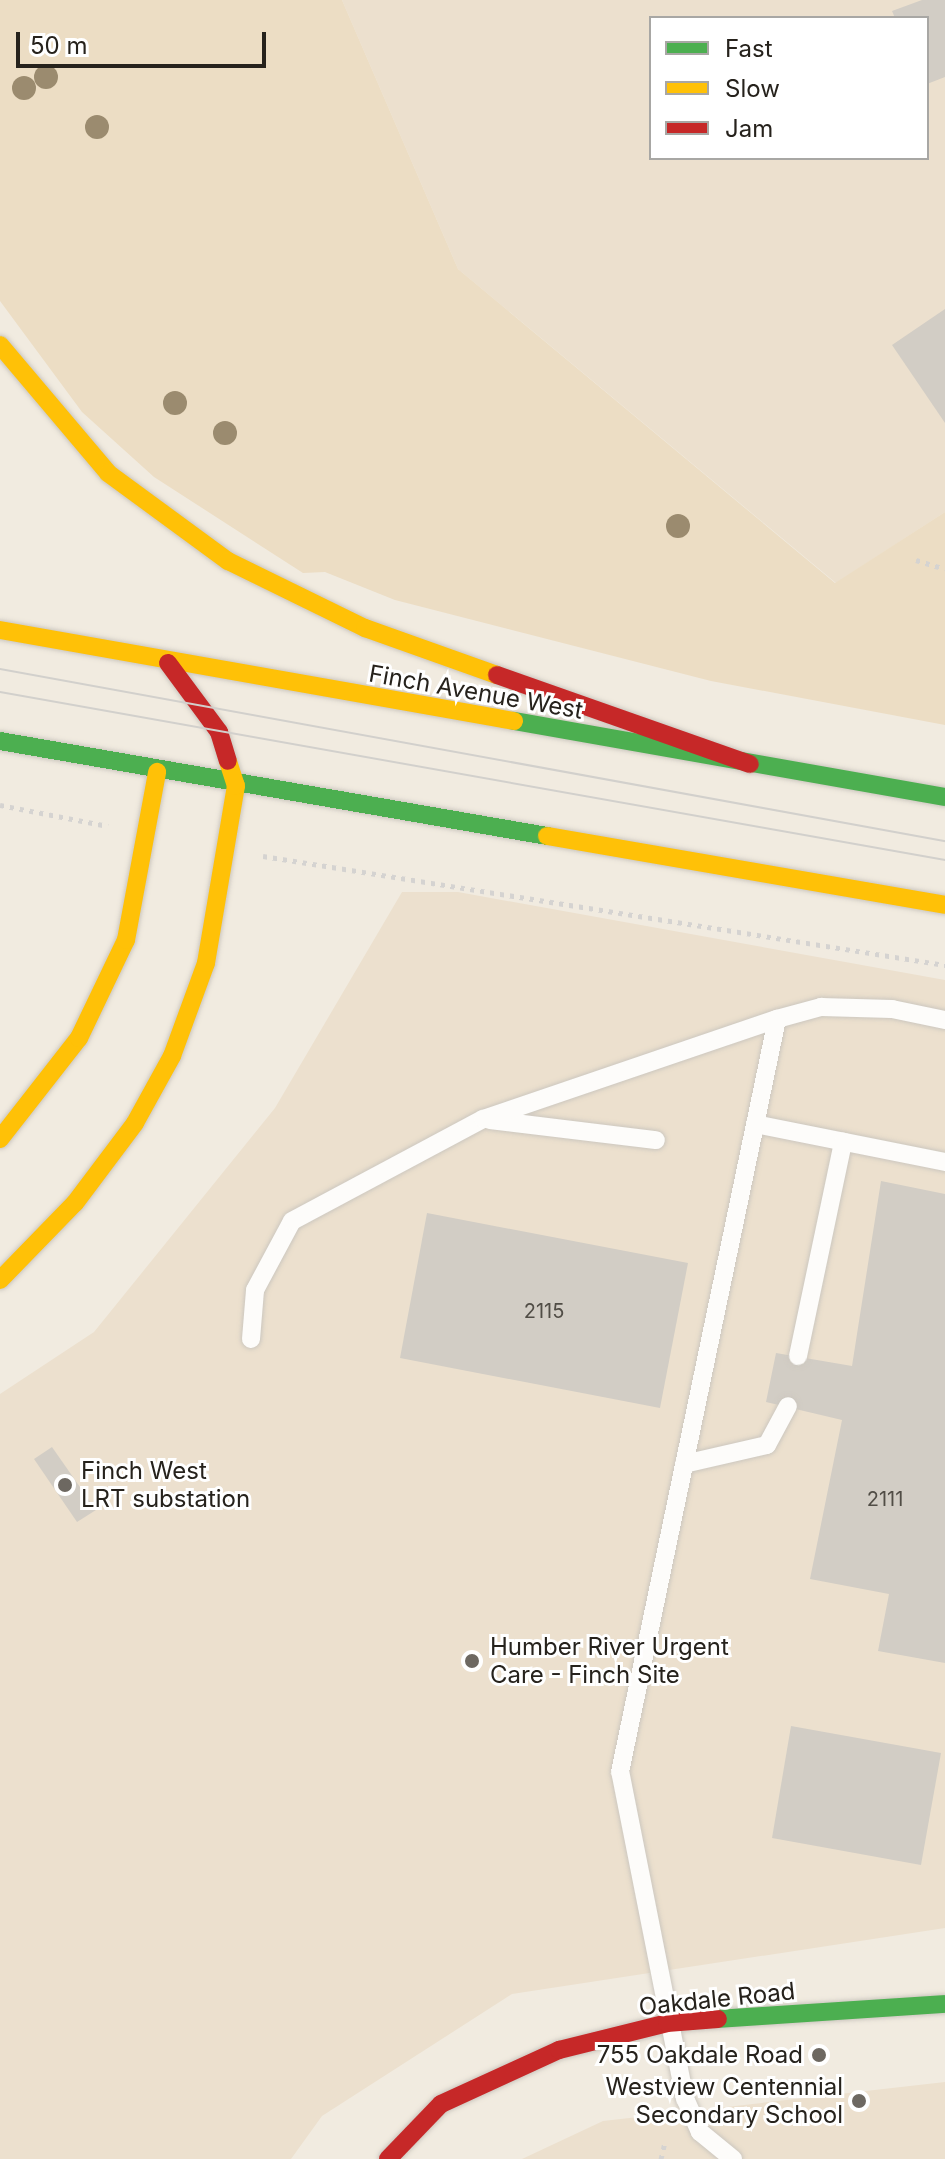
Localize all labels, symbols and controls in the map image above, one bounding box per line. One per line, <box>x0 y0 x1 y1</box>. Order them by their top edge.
scale bar <box>20 16 270 66</box>
legend <box>649 16 929 160</box>
text: 50 m <box>30 31 88 60</box>
text: Fast <box>725 34 773 63</box>
text: Slow <box>725 74 780 103</box>
text: Jam <box>725 114 773 143</box>
street label: Finch Avenue West <box>367 659 585 725</box>
house number: 2115 <box>524 1299 564 1323</box>
place label: Finch West LRT substation <box>81 1457 250 1513</box>
marker: Finch West LRT substation <box>56 1476 74 1494</box>
house number: 2111 <box>867 1487 903 1511</box>
place label: Humber River Urgent Care - Finch Site <box>490 1633 729 1689</box>
marker: Humber River Urgent Care - Finch Site <box>461 1650 483 1672</box>
street label: Oakdale Road <box>637 1976 797 2022</box>
place label: 755 Oakdale Road <box>597 2041 803 2069</box>
marker: 755 Oakdale Road <box>810 2046 828 2064</box>
place label: Westview Centennial Secondary School <box>606 2073 843 2129</box>
marker: Westview Centennial Secondary School <box>850 2092 868 2110</box>

